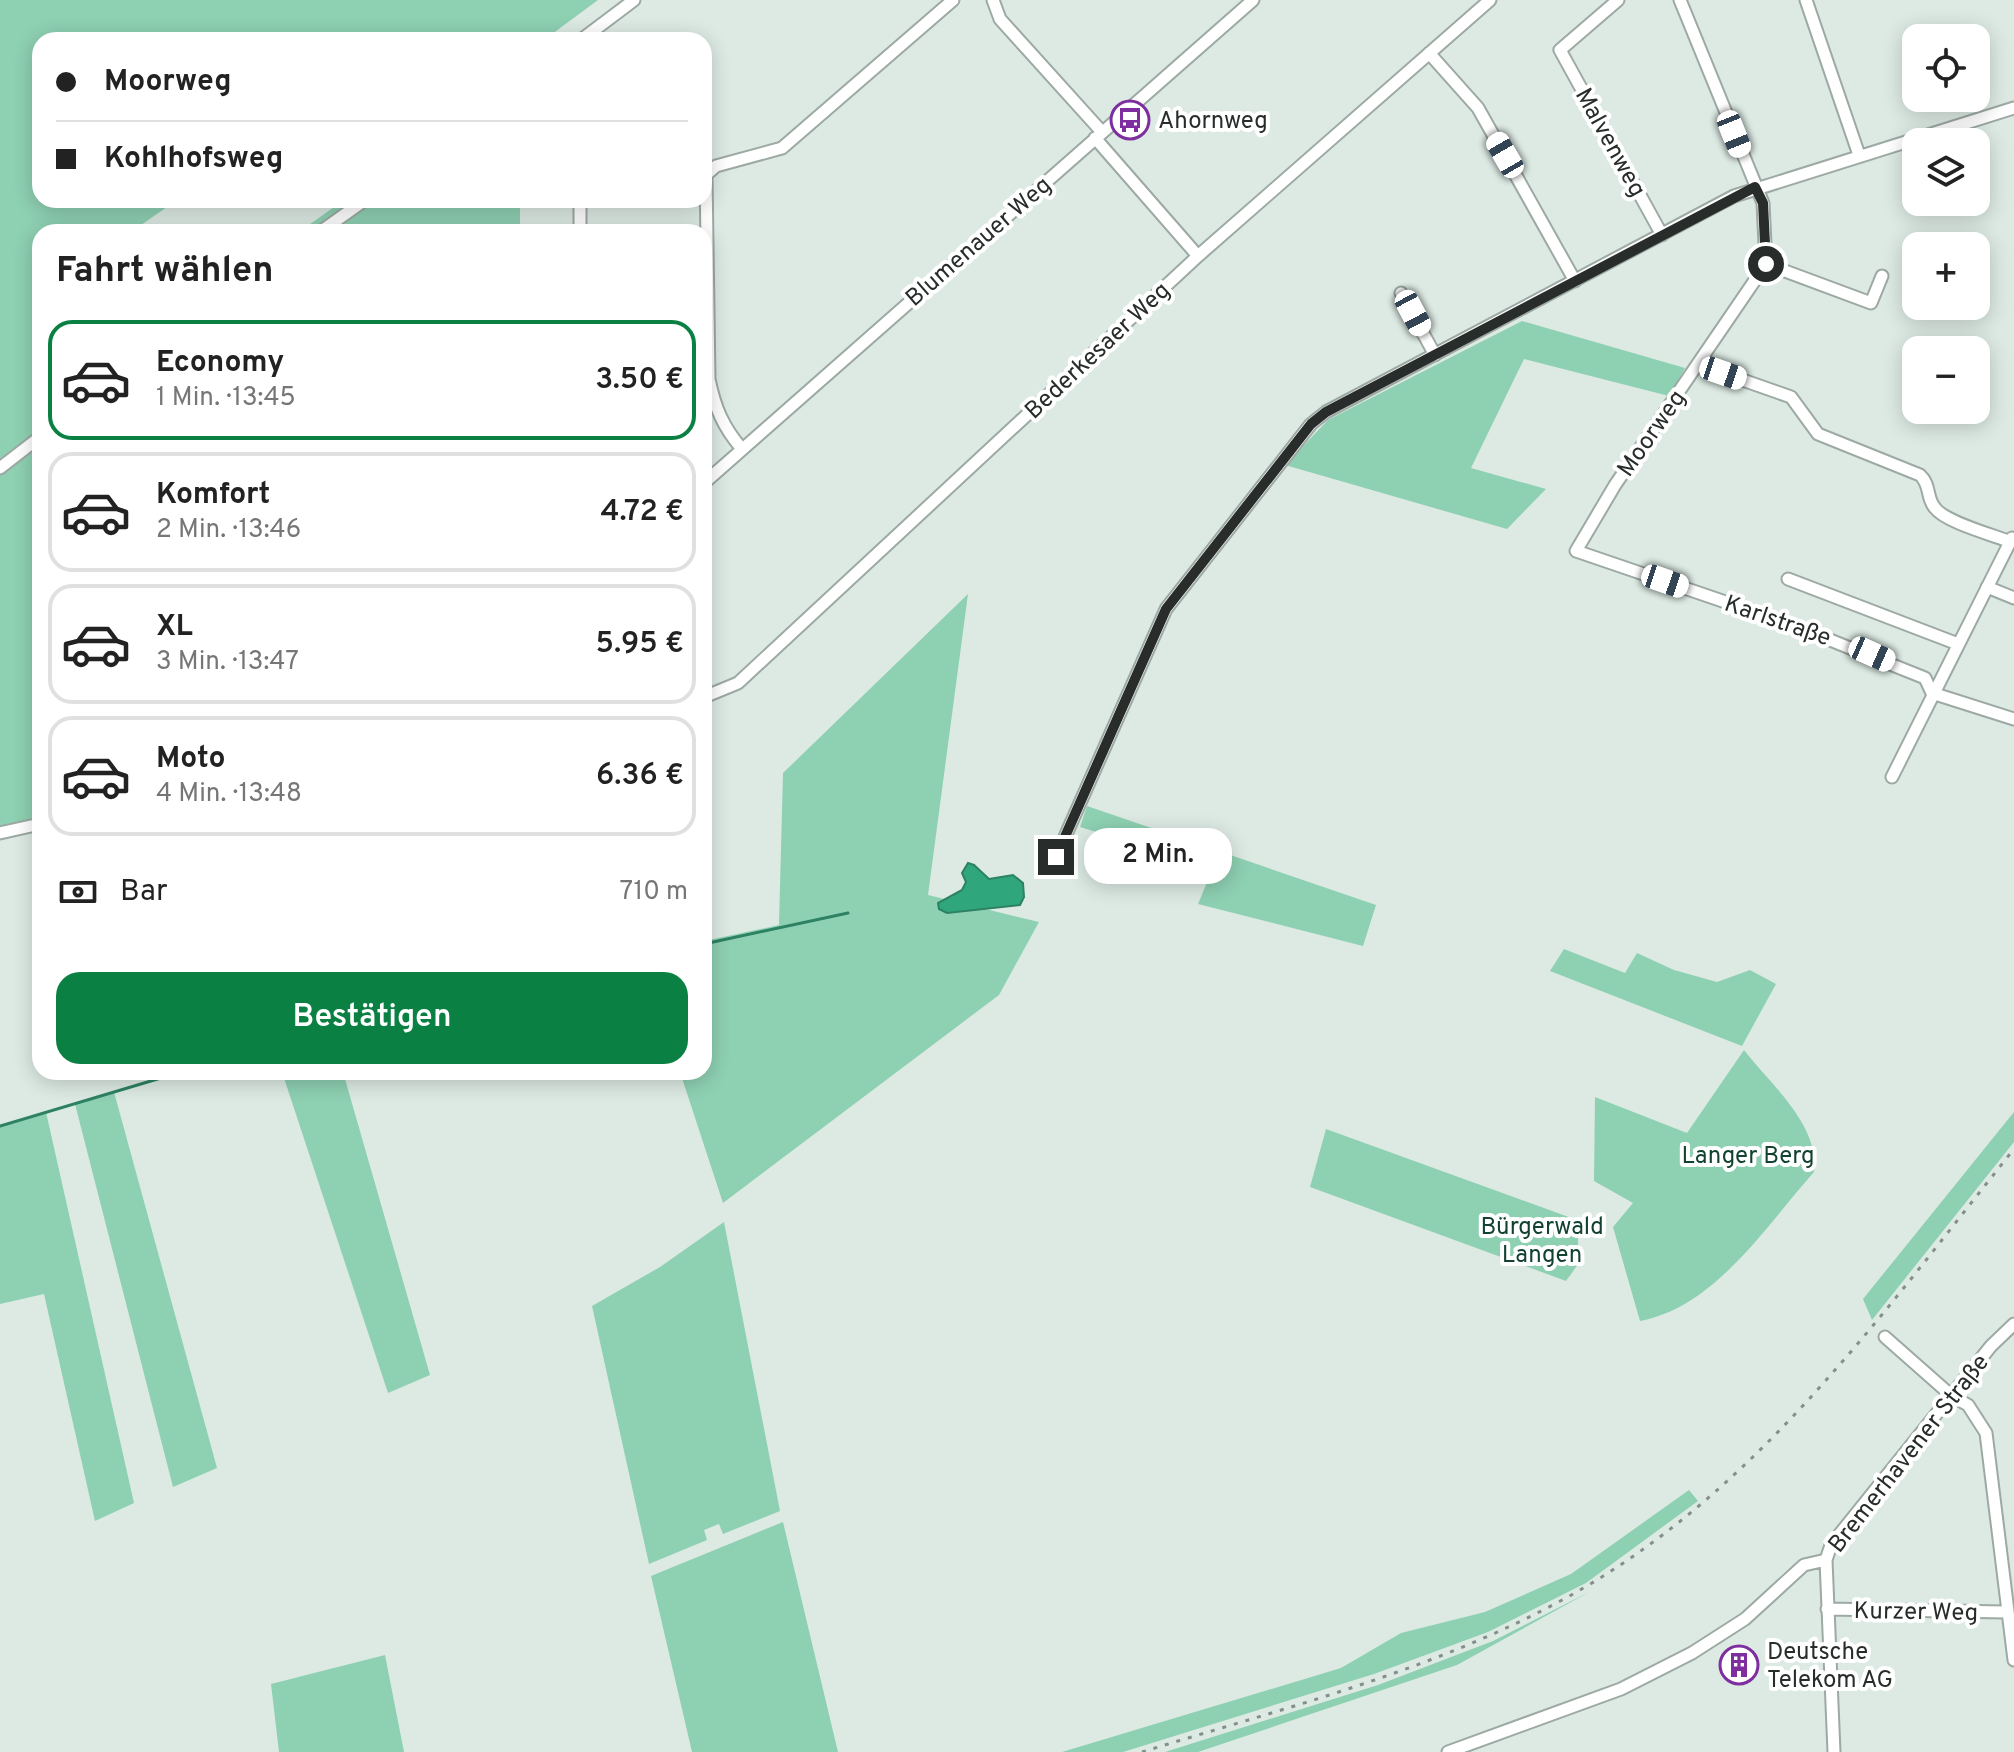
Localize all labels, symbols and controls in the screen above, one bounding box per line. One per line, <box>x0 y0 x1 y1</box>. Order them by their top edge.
map controls <box>1902 24 1990 424</box>
button: locate <box>1902 24 1990 112</box>
text: Moorweg <box>104 64 232 101</box>
street label: Malvenweg <box>1567 83 1651 203</box>
bus stop icon: Ahornweg <box>1109 99 1151 141</box>
place label: Ahornweg <box>1158 107 1268 137</box>
car <box>1714 107 1754 161</box>
car <box>1483 128 1527 182</box>
button: layers <box>1902 128 1990 216</box>
text: Kohlhofsweg <box>104 141 283 178</box>
street label: Blumenauer Weg <box>900 171 1058 314</box>
button: + <box>1902 232 1990 320</box>
route start <box>1748 246 1784 282</box>
text: Fahrt wählen <box>56 249 274 295</box>
street label: Bederkesaer Weg <box>1019 276 1177 427</box>
car <box>1391 286 1435 340</box>
button: − <box>1902 336 1990 424</box>
icon: car <box>60 344 132 416</box>
text: Economy <box>156 345 284 382</box>
car <box>1696 354 1750 392</box>
text: 3.50 € <box>595 362 684 399</box>
text: 1 Min. · 13:45 <box>156 382 296 415</box>
street label: Moorweg <box>1612 385 1693 484</box>
icon: car <box>60 476 132 548</box>
text: Komfort <box>156 477 270 514</box>
text: 4.72 € <box>600 494 684 531</box>
text: 2 Min. · 13:46 <box>156 514 301 547</box>
car <box>1638 562 1692 600</box>
street label: Karlstraße <box>1720 590 1835 654</box>
icon: car <box>60 608 132 680</box>
text: XL <box>156 609 193 646</box>
text: 5.95 € <box>596 626 684 663</box>
car <box>1845 633 1899 675</box>
text: 3 Min. · 13:47 <box>156 646 299 679</box>
icon: car <box>60 740 132 812</box>
text: Moto <box>156 741 226 778</box>
text: 6.36 € <box>596 758 684 795</box>
text: 4 Min. · 13:48 <box>156 778 302 811</box>
callout: 2 Min. <box>1084 829 1232 885</box>
route end <box>1038 839 1074 875</box>
text: 2 Min. <box>1122 839 1194 872</box>
icon: cash <box>56 870 100 914</box>
text: Bar <box>120 874 168 911</box>
text: 710 m <box>619 876 688 909</box>
button: Bestätigen <box>56 972 688 1064</box>
park label: Langer Berg <box>1681 1142 1815 1172</box>
park label: Bürgerwald Langen <box>1480 1213 1604 1271</box>
street label: Bremerhavener Straße <box>1823 1349 1997 1560</box>
street label: Kurzer Weg <box>1853 1597 1978 1629</box>
place label: Deutsche Telekom AG <box>1767 1638 1893 1696</box>
building icon: Deutsche Telekom AG <box>1718 1644 1760 1686</box>

